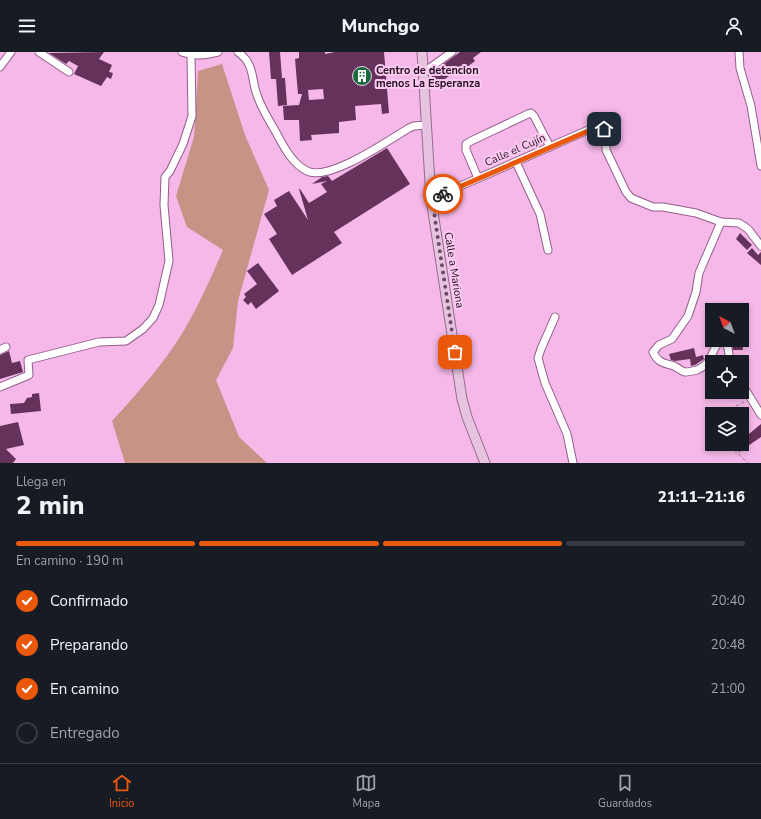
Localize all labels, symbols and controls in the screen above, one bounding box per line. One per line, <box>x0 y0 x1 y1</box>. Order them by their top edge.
text: Munchgo <box>341 14 420 38</box>
icon: menu <box>16 15 38 37</box>
icon: person <box>723 15 745 37</box>
place label: Centro de detencion menos La Esperanza <box>376 63 480 91</box>
building icon: Centro de detencion menos La Esperanza <box>351 65 373 87</box>
pin <box>587 112 621 146</box>
icon: home <box>593 118 615 140</box>
street label: Calle el Cujín <box>482 130 548 170</box>
courier <box>423 174 463 214</box>
icon: bike <box>432 183 454 205</box>
street label: Calle a Mariona <box>441 231 467 309</box>
north arrow <box>705 303 749 347</box>
map controls <box>705 303 749 451</box>
pin <box>438 335 472 369</box>
icon: bag <box>444 341 466 363</box>
button: locate <box>705 355 749 399</box>
button: layers <box>705 407 749 451</box>
text: Llega en <box>16 473 66 491</box>
text: 21:11–21:16 <box>658 487 745 507</box>
text: 2 min <box>16 488 84 523</box>
text: En camino · 190 m <box>16 552 123 570</box>
icon: check <box>16 590 38 612</box>
text: Confirmado <box>50 591 128 611</box>
text: 20:40 <box>711 592 745 610</box>
icon: check <box>16 634 38 656</box>
text: Preparando <box>50 635 128 655</box>
text: 20:48 <box>711 636 745 654</box>
icon: check <box>16 678 38 700</box>
text: En camino <box>50 679 119 699</box>
text: 21:00 <box>711 680 745 698</box>
text: Entregado <box>50 723 120 743</box>
tab: Inicio <box>109 772 134 811</box>
tab: Mapa <box>352 772 380 811</box>
tab: Guardados <box>598 772 652 811</box>

